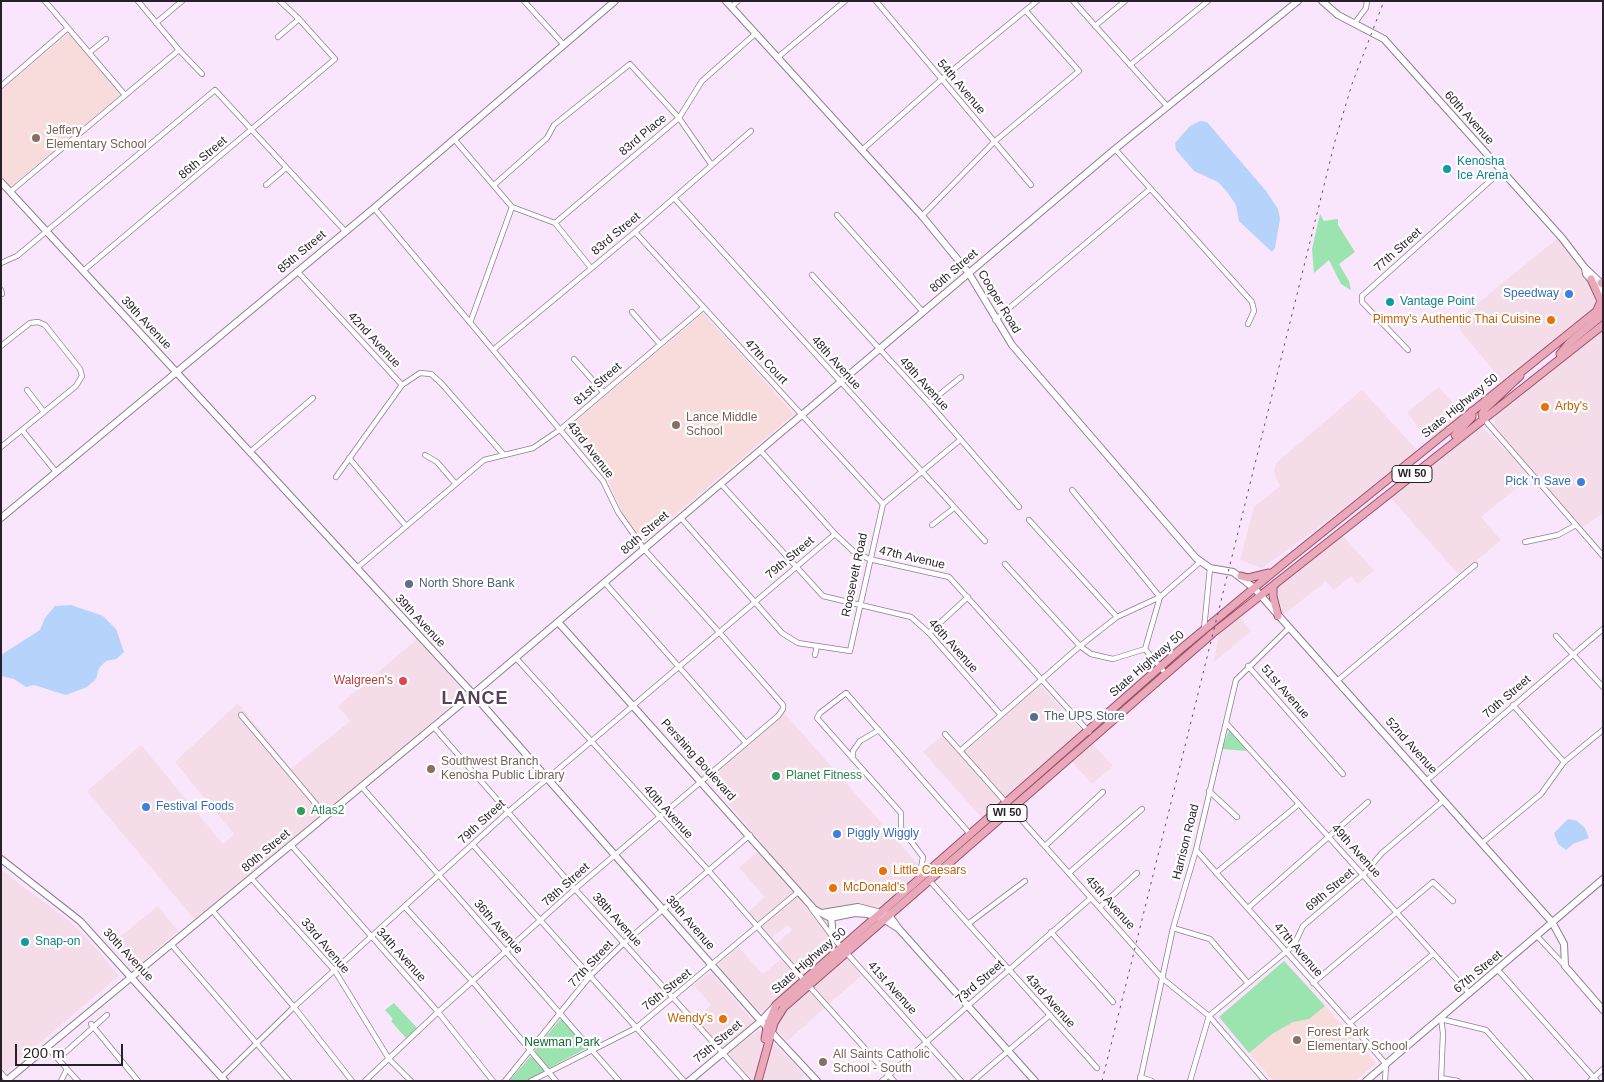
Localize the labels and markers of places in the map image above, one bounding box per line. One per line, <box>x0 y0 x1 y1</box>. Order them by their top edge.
place label: Jeffery Elementary School <box>46 124 147 152</box>
marker: Jeffery Elementary School <box>30 132 42 144</box>
place label: Kenosha Ice Arena <box>1457 155 1508 183</box>
marker: Kenosha Ice Arena <box>1441 163 1453 175</box>
place label: Speedway <box>1503 287 1559 301</box>
marker: Speedway <box>1563 288 1575 300</box>
place label: Vantage Point <box>1400 295 1475 309</box>
marker: Vantage Point <box>1384 296 1396 308</box>
place label: Pimmy's Authentic Thai Cuisine <box>1373 313 1541 327</box>
marker: Pimmy's Authentic Thai Cuisine <box>1545 314 1557 326</box>
place label: Arby's <box>1555 400 1588 414</box>
marker: Arby's <box>1539 401 1551 413</box>
place label: Lance Middle School <box>686 411 757 439</box>
marker: Lance Middle School <box>670 419 682 431</box>
place label: Pick 'n Save <box>1505 475 1571 489</box>
marker: Pick 'n Save <box>1575 476 1587 488</box>
place label: North Shore Bank <box>419 577 514 591</box>
marker: North Shore Bank <box>403 578 415 590</box>
place label: Walgreen's <box>334 674 393 688</box>
marker: Walgreen's <box>397 675 409 687</box>
place label: The UPS Store <box>1044 710 1125 724</box>
marker: The UPS Store <box>1028 711 1040 723</box>
place label: Southwest Branch Kenosha Public Library <box>441 755 564 783</box>
marker: Southwest Branch Kenosha Public Library <box>425 763 437 775</box>
place label: Planet Fitness <box>786 769 862 783</box>
marker: Planet Fitness <box>770 770 782 782</box>
place label: Festival Foods <box>156 800 234 814</box>
marker: Festival Foods <box>140 801 152 813</box>
place label: Atlas2 <box>311 804 344 818</box>
marker: Atlas2 <box>295 805 307 817</box>
place label: Piggly Wiggly <box>847 827 919 841</box>
marker: Piggly Wiggly <box>831 828 843 840</box>
place label: Little Caesars <box>893 864 966 878</box>
marker: Little Caesars <box>877 865 889 877</box>
place label: McDonald's <box>843 881 905 895</box>
marker: McDonald's <box>827 882 839 894</box>
place label: Snap-on <box>35 935 80 949</box>
marker: Snap-on <box>19 936 31 948</box>
place label: Wendy's <box>668 1012 713 1026</box>
marker: Wendy's <box>717 1013 729 1025</box>
place label: Forest Park Elementary School <box>1307 1026 1408 1054</box>
marker: Forest Park Elementary School <box>1291 1034 1303 1046</box>
place label: All Saints Catholic School - South <box>833 1048 930 1076</box>
marker: All Saints Catholic School - South <box>817 1056 829 1068</box>

